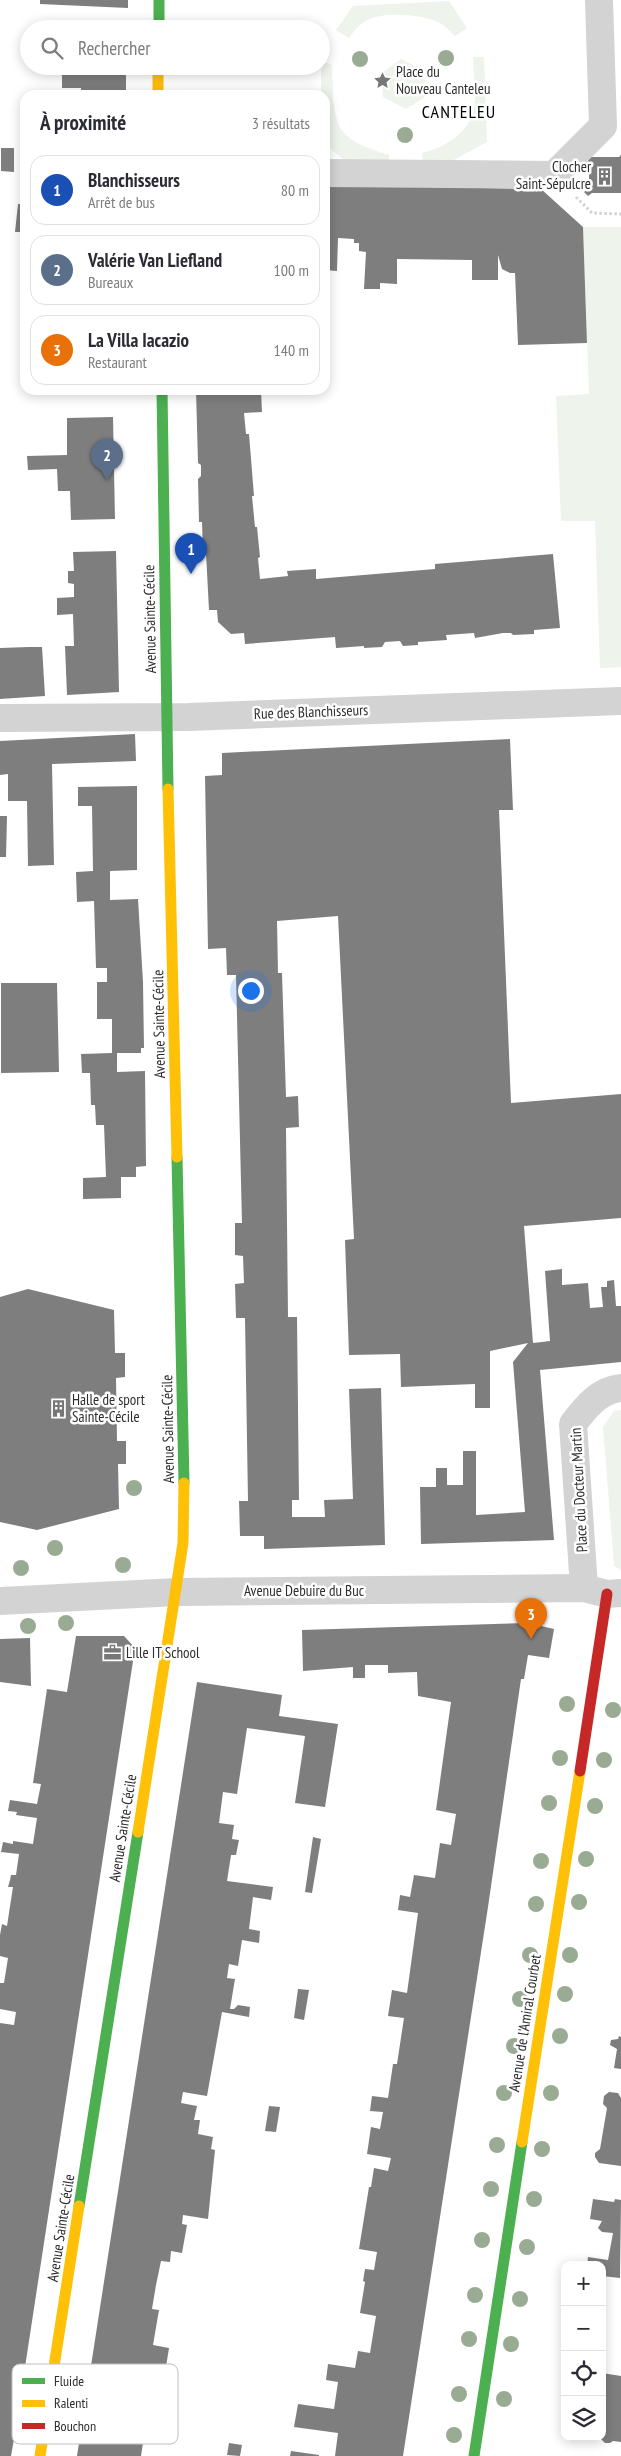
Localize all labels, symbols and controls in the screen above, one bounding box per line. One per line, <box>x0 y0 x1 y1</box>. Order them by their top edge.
search box <box>20 20 330 75</box>
icon: search <box>38 34 66 62</box>
text: Rechercher <box>78 36 150 60</box>
place label: Place du Nouveau Canteleu <box>396 62 490 98</box>
place icon: Place du Nouveau Canteleu <box>372 71 392 91</box>
district label: CANTELEU <box>422 100 496 123</box>
text: À proximité <box>40 109 126 136</box>
text: 3 résultats <box>252 113 310 133</box>
place label: Clocher Saint-Sépulcre <box>516 157 592 193</box>
building icon: Clocher Saint-Sépulcre <box>595 166 615 186</box>
text: Blanchisseurs <box>88 168 180 192</box>
text: 1 <box>53 180 61 200</box>
text: 80 m <box>281 180 309 200</box>
text: Arrêt de bus <box>88 192 155 212</box>
text: Valérie Van Liefland <box>88 248 222 272</box>
text: 2 <box>53 260 61 280</box>
text: 100 m <box>274 260 309 280</box>
text: Bureaux <box>88 272 133 292</box>
text: La Villa Iacazio <box>88 328 189 352</box>
text: 3 <box>53 340 61 360</box>
text: 140 m <box>274 340 309 360</box>
text: Restaurant <box>88 352 147 372</box>
pin: 2 <box>91 439 123 480</box>
pin: 1 <box>175 533 207 574</box>
street label: Avenue Sainte-Cécile <box>139 564 160 674</box>
street label: Rue des Blanchisseurs <box>253 700 368 723</box>
street label: Avenue Sainte-Cécile <box>148 969 169 1079</box>
your location <box>238 978 264 1004</box>
street label: Avenue Sainte-Cécile <box>157 1374 178 1484</box>
place label: Halle de sport Sainte-Cécile <box>72 1390 145 1426</box>
building icon: Halle de sport Sainte-Cécile <box>48 1399 68 1419</box>
street label: Place du Docteur Martin <box>566 1427 591 1553</box>
street label: Avenue Debuire du Buc <box>244 1581 365 1600</box>
pin: 3 <box>515 1598 547 1639</box>
office icon: Lille IT School <box>102 1643 122 1663</box>
place label: Lille IT School <box>126 1643 200 1662</box>
street label: Avenue Sainte-Cécile <box>105 1773 140 1883</box>
street label: Avenue de l'Amiral Courbet <box>504 1953 545 2093</box>
street label: Avenue Sainte-Cécile <box>43 2173 78 2283</box>
map controls <box>561 2261 606 2441</box>
button: + <box>561 2261 606 2306</box>
button: − <box>561 2306 606 2351</box>
button: locate <box>561 2351 606 2396</box>
legend <box>12 2364 178 2444</box>
text: Fluide <box>54 2372 84 2390</box>
text: Ralenti <box>54 2394 88 2412</box>
button: layers <box>561 2396 606 2441</box>
text: Bouchon <box>54 2417 96 2435</box>

